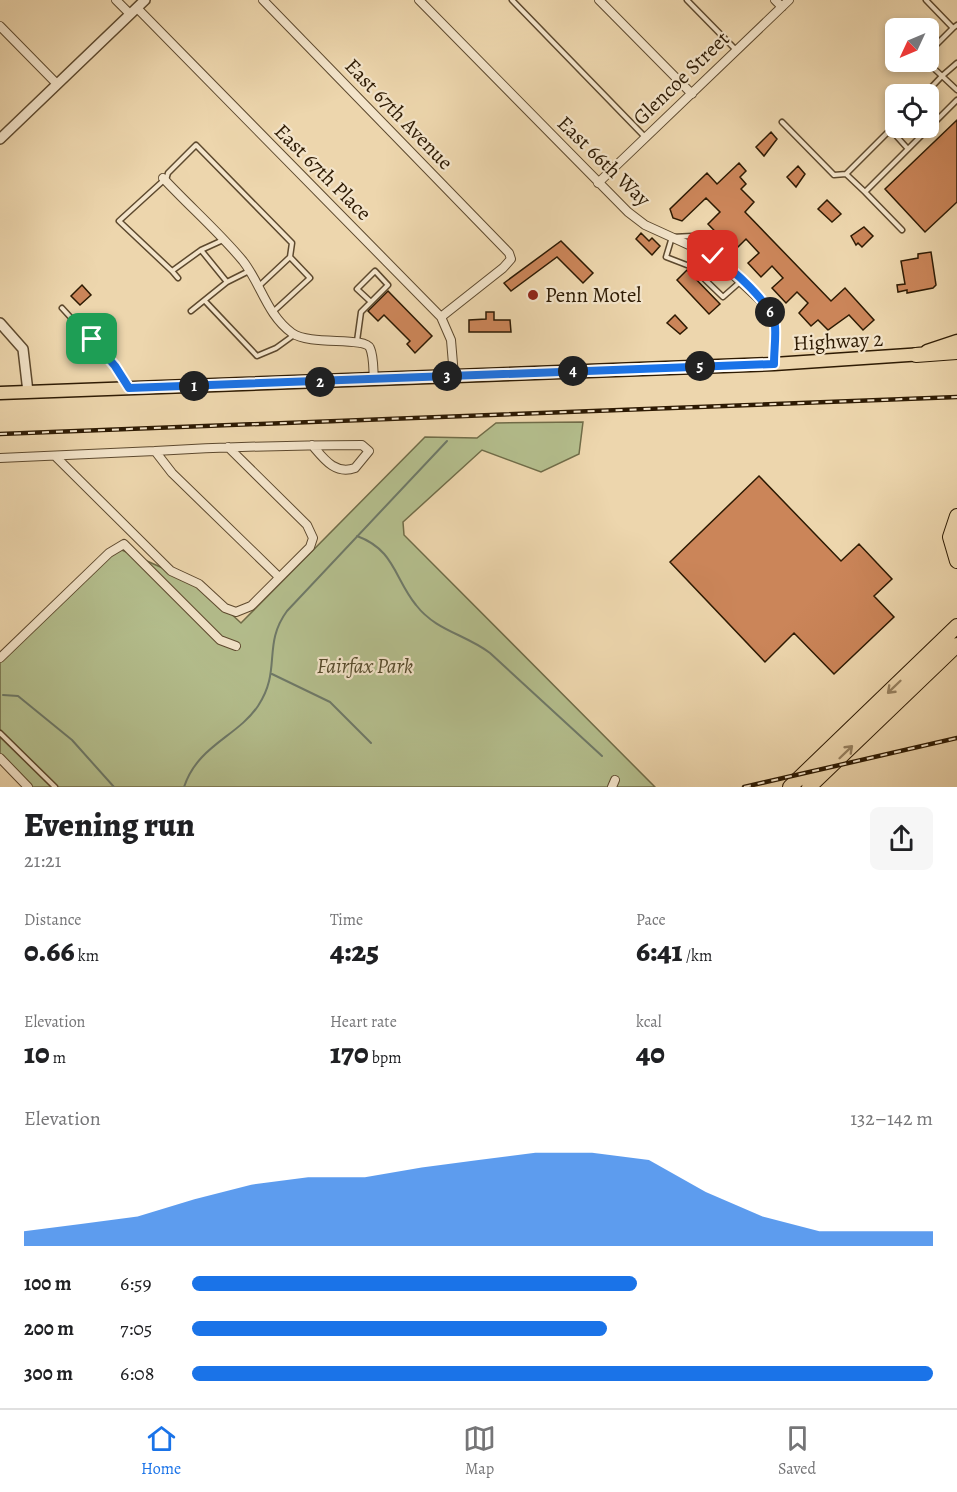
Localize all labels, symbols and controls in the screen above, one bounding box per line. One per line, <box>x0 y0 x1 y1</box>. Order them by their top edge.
north arrow <box>885 18 939 72</box>
map controls <box>885 18 939 138</box>
street label: Glencoe Street <box>627 25 735 131</box>
street label: East 67th Avenue <box>339 52 459 176</box>
button: locate <box>885 84 939 138</box>
street label: East 66th Way <box>551 109 657 213</box>
street label: East 67th Place <box>268 117 378 227</box>
pin <box>687 230 738 281</box>
icon: check <box>696 239 729 272</box>
place label: Penn Motel <box>545 281 642 309</box>
marker: Penn Motel <box>526 288 540 302</box>
pin: 6 <box>755 297 785 327</box>
text: 6 <box>766 301 774 323</box>
pin <box>66 313 117 364</box>
icon: arrive <box>75 322 108 355</box>
street label: Highway 2 <box>792 325 884 357</box>
pin: 5 <box>685 351 715 381</box>
text: 5 <box>697 355 703 377</box>
pin: 4 <box>558 356 588 386</box>
text: 4 <box>569 360 577 382</box>
pin: 3 <box>432 361 462 391</box>
text: 3 <box>444 365 450 387</box>
pin: 2 <box>305 367 335 397</box>
pin: 1 <box>179 371 209 401</box>
text: 2 <box>316 371 324 393</box>
text: 1 <box>191 375 197 397</box>
park label: Fairfax Park <box>317 652 413 680</box>
one-way arrow <box>887 680 902 694</box>
one-way arrow <box>838 744 853 759</box>
text: Evening run <box>24 802 195 847</box>
button: share <box>870 807 933 870</box>
text: 21:21 <box>24 847 61 874</box>
text: Distance <box>24 909 81 931</box>
text: Time <box>330 909 363 931</box>
text: Pace <box>636 909 666 931</box>
text: 0.66 <box>24 931 75 971</box>
text: 4:25 <box>330 931 379 971</box>
text: 6:41 <box>636 931 683 971</box>
text: km <box>75 945 99 967</box>
text: /km <box>683 945 712 967</box>
text: Elevation <box>24 1011 85 1033</box>
text: Heart rate <box>330 1011 397 1033</box>
text: kcal <box>636 1011 662 1033</box>
text: 10 <box>24 1033 50 1073</box>
text: 170 <box>330 1033 369 1073</box>
text: 40 <box>636 1033 665 1073</box>
text: m <box>50 1047 66 1069</box>
text: bpm <box>369 1047 402 1069</box>
text: Elevation <box>24 1105 101 1132</box>
text: 132–142 m <box>850 1105 933 1132</box>
text: 100 m <box>24 1270 72 1297</box>
text: 6:59 <box>120 1270 152 1297</box>
text: 200 m <box>24 1315 74 1342</box>
text: 7:05 <box>120 1315 152 1342</box>
text: 300 m <box>24 1360 73 1387</box>
text: 6:08 <box>120 1360 154 1387</box>
tab: Home <box>141 1422 181 1480</box>
tab: Map <box>463 1422 496 1480</box>
tab: Saved <box>778 1422 816 1480</box>

